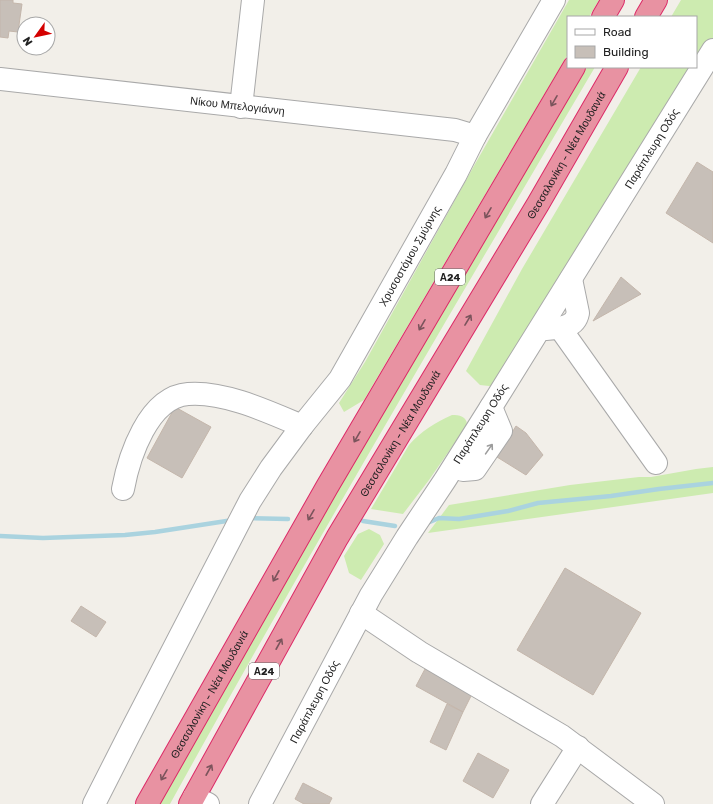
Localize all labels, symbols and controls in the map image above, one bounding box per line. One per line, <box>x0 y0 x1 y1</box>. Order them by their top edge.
north arrow <box>16 16 56 56</box>
legend <box>567 16 697 68</box>
text: Road <box>603 25 631 39</box>
text: N <box>20 34 36 48</box>
text: Building <box>603 45 649 59</box>
street label: Θεσσαλονίκη - Νέα Μουδανιά <box>524 89 609 222</box>
street label: Νίκου Μπελογιάννη <box>189 94 285 118</box>
one-way arrow <box>550 95 558 106</box>
street label: Παράπλευρη Οδός <box>622 106 682 191</box>
street label: Χρυσοστόμου Σμύρνης <box>377 204 444 309</box>
one-way arrow <box>484 207 492 219</box>
road number: Α24 <box>435 269 465 285</box>
one-way arrow <box>465 314 473 326</box>
one-way arrow <box>418 319 426 331</box>
street label: Θεσσαλονίκη - Νέα Μουδανιά <box>357 368 444 499</box>
street label: Παράπλευρη Οδός <box>451 381 511 466</box>
one-way arrow <box>352 431 360 443</box>
one-way arrow <box>485 444 493 455</box>
one-way arrow <box>307 509 315 521</box>
one-way arrow <box>272 570 280 582</box>
street label: Θεσσαλονίκη - Νέα Μουδανιά <box>168 628 251 761</box>
one-way arrow <box>275 638 283 650</box>
street label: Παράπλευρη Οδός <box>287 658 342 746</box>
road number: Α24 <box>249 663 279 679</box>
one-way arrow <box>206 764 213 776</box>
one-way arrow <box>159 769 167 781</box>

